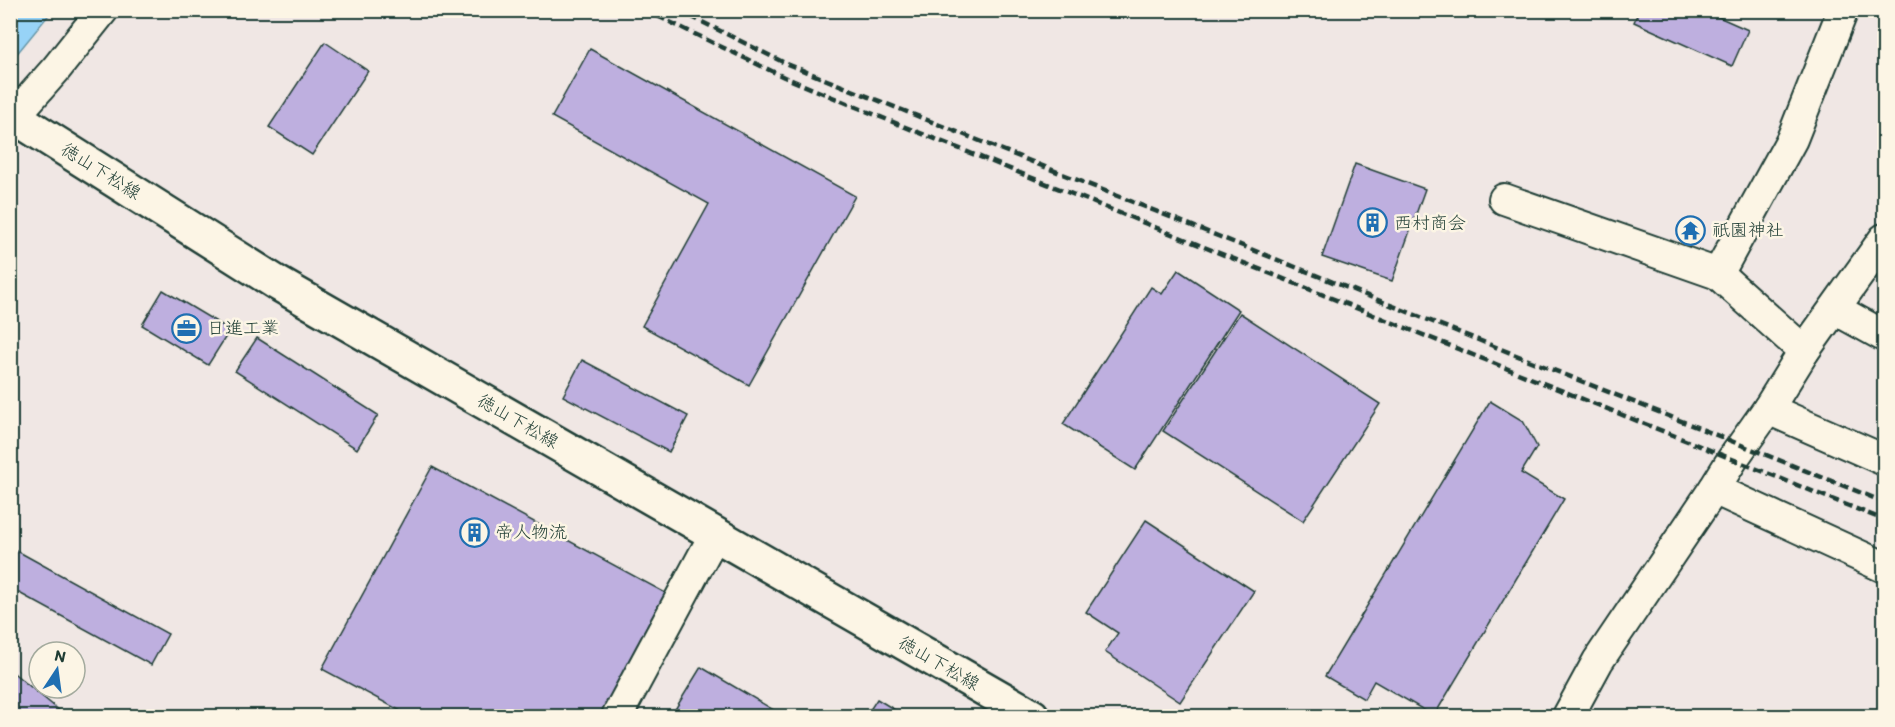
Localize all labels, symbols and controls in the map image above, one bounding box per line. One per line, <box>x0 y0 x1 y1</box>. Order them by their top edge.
street label: 徳山下松線 <box>57 138 145 204</box>
building icon: 西村商会 <box>1357 207 1389 239</box>
place label: 西村商会 <box>1394 212 1466 234</box>
temple icon: 祇園神社 <box>1675 214 1707 246</box>
place label: 祇園神社 <box>1712 219 1784 241</box>
office icon: 日進工業 <box>170 312 202 344</box>
place label: 日進工業 <box>207 317 279 339</box>
street label: 徳山下松線 <box>474 389 562 453</box>
building icon: 帝人物流 <box>458 516 490 548</box>
place label: 帝人物流 <box>495 521 567 543</box>
street label: 徳山下松線 <box>895 631 983 695</box>
north arrow <box>27 640 87 700</box>
text: N <box>53 645 68 666</box>

